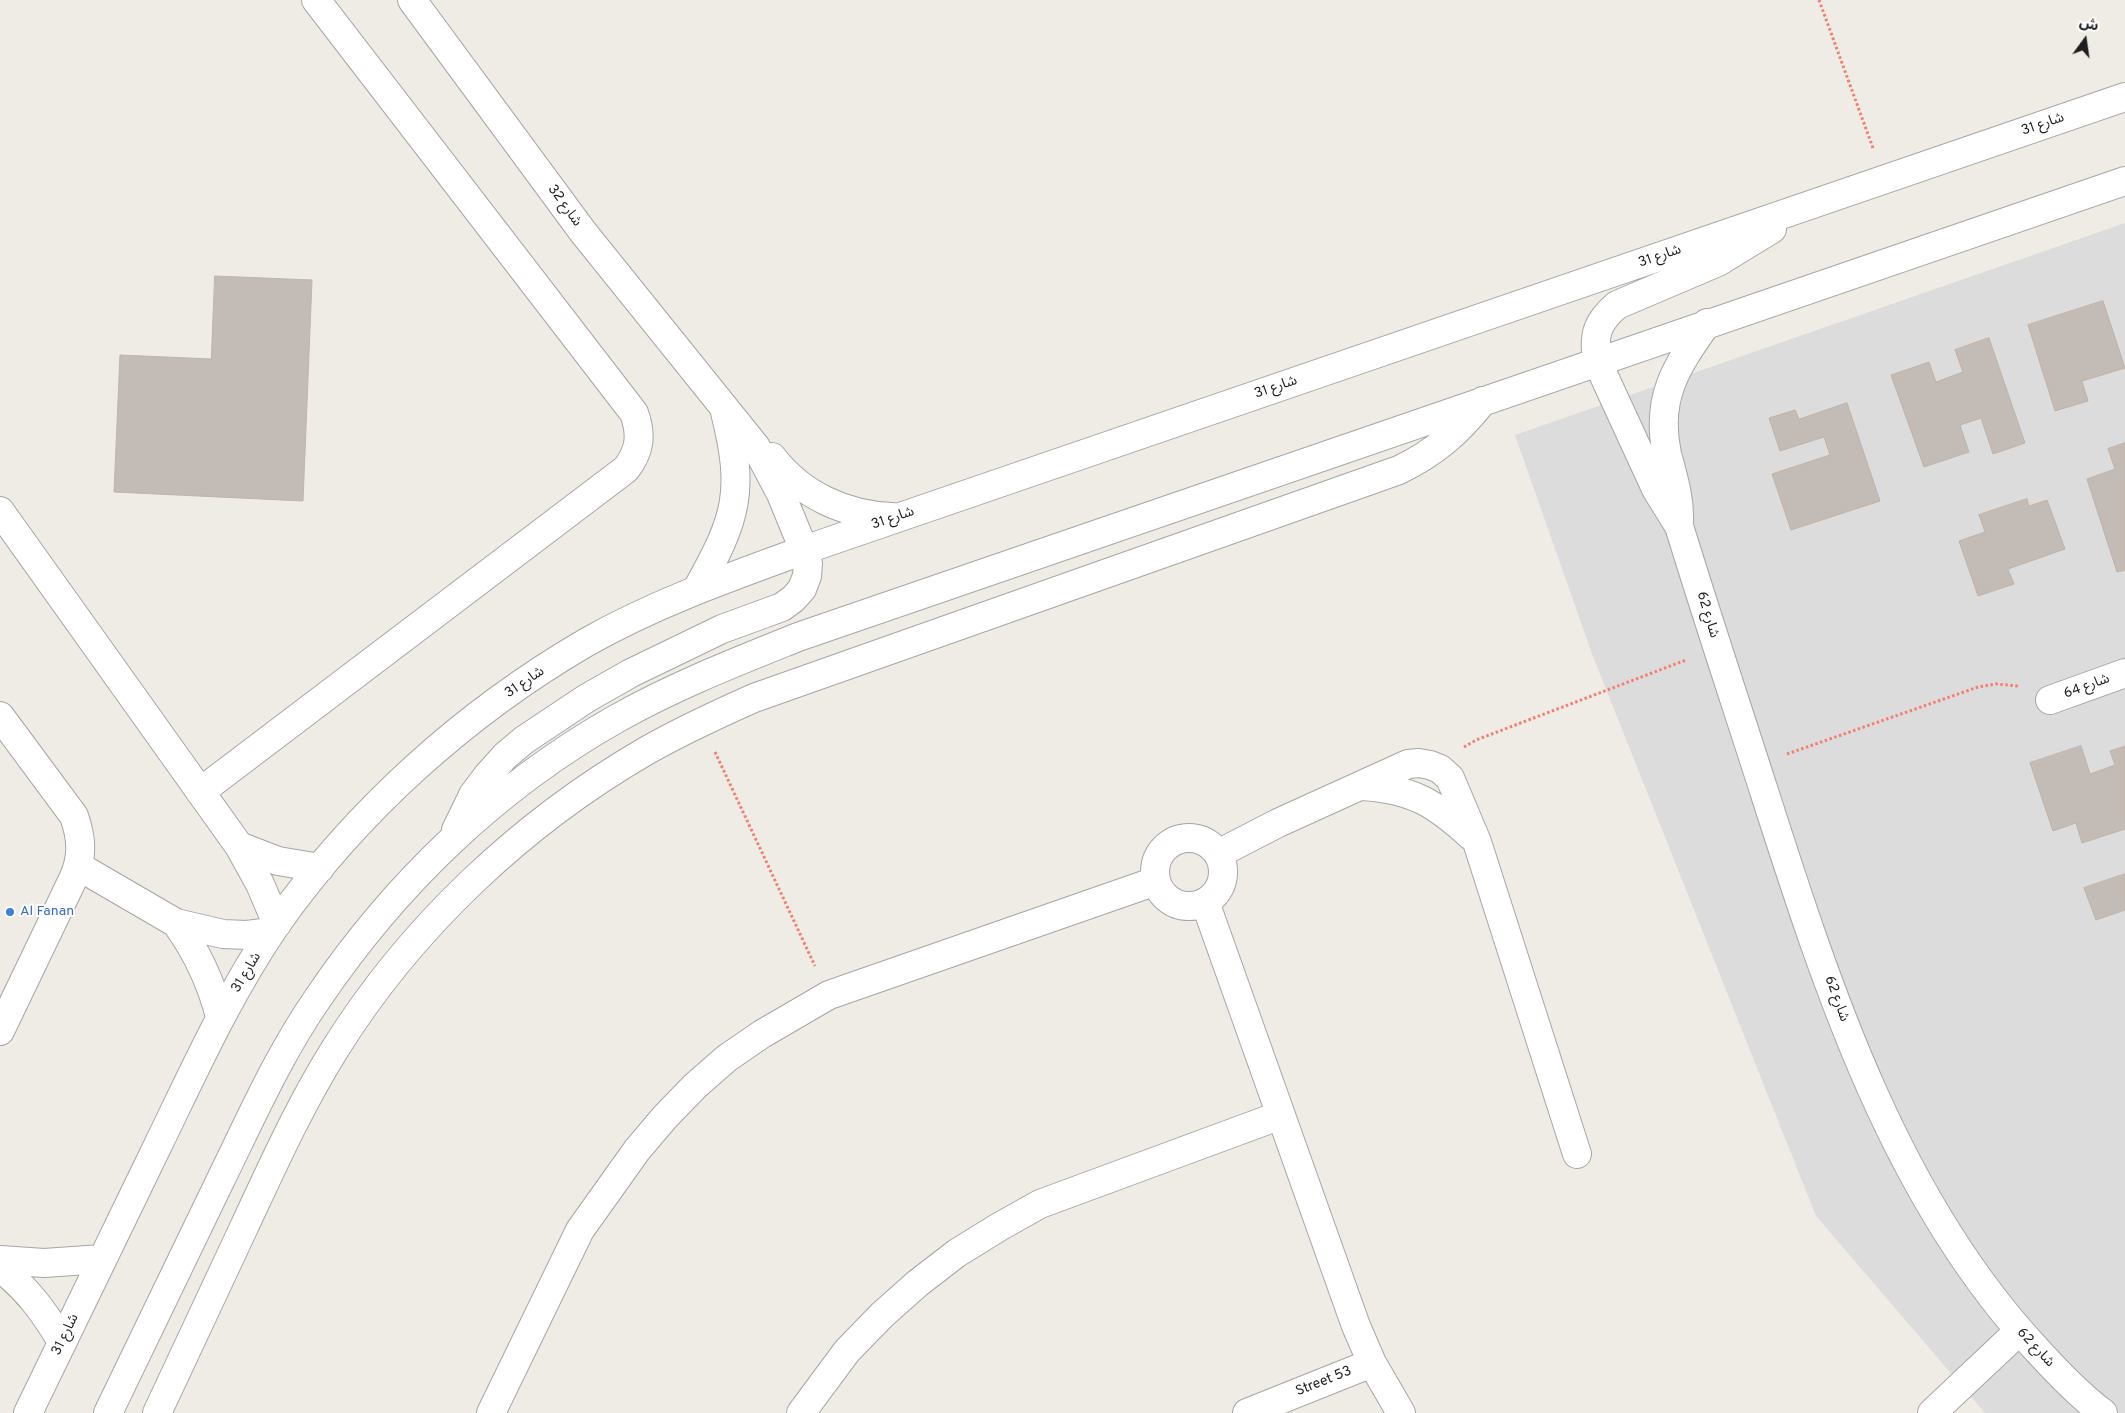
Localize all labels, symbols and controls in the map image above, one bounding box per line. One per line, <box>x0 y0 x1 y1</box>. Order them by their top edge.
text: ش <box>2077 14 2100 36</box>
north arrow <box>2060 15 2110 65</box>
street label: شارع 31 <box>2019 110 2067 140</box>
street label: شارع 32 <box>543 182 585 230</box>
street label: شارع 31 <box>1636 242 1684 272</box>
street label: شارع 31 <box>1252 373 1300 403</box>
street label: شارع 31 <box>869 504 917 534</box>
street label: شارع 62 <box>1692 590 1722 640</box>
street label: شارع 31 <box>502 664 548 702</box>
street label: شارع 64 <box>2062 671 2112 703</box>
place label: Al Fanan <box>20 904 74 920</box>
marker: Al Fanan <box>4 906 16 918</box>
street label: شارع 31 <box>228 950 266 996</box>
street label: شارع 62 <box>1820 974 1852 1024</box>
street label: شارع 31 <box>49 1311 83 1359</box>
street label: شارع 62 <box>2013 1325 2057 1371</box>
street label: Street 53 <box>1294 1363 1354 1401</box>

